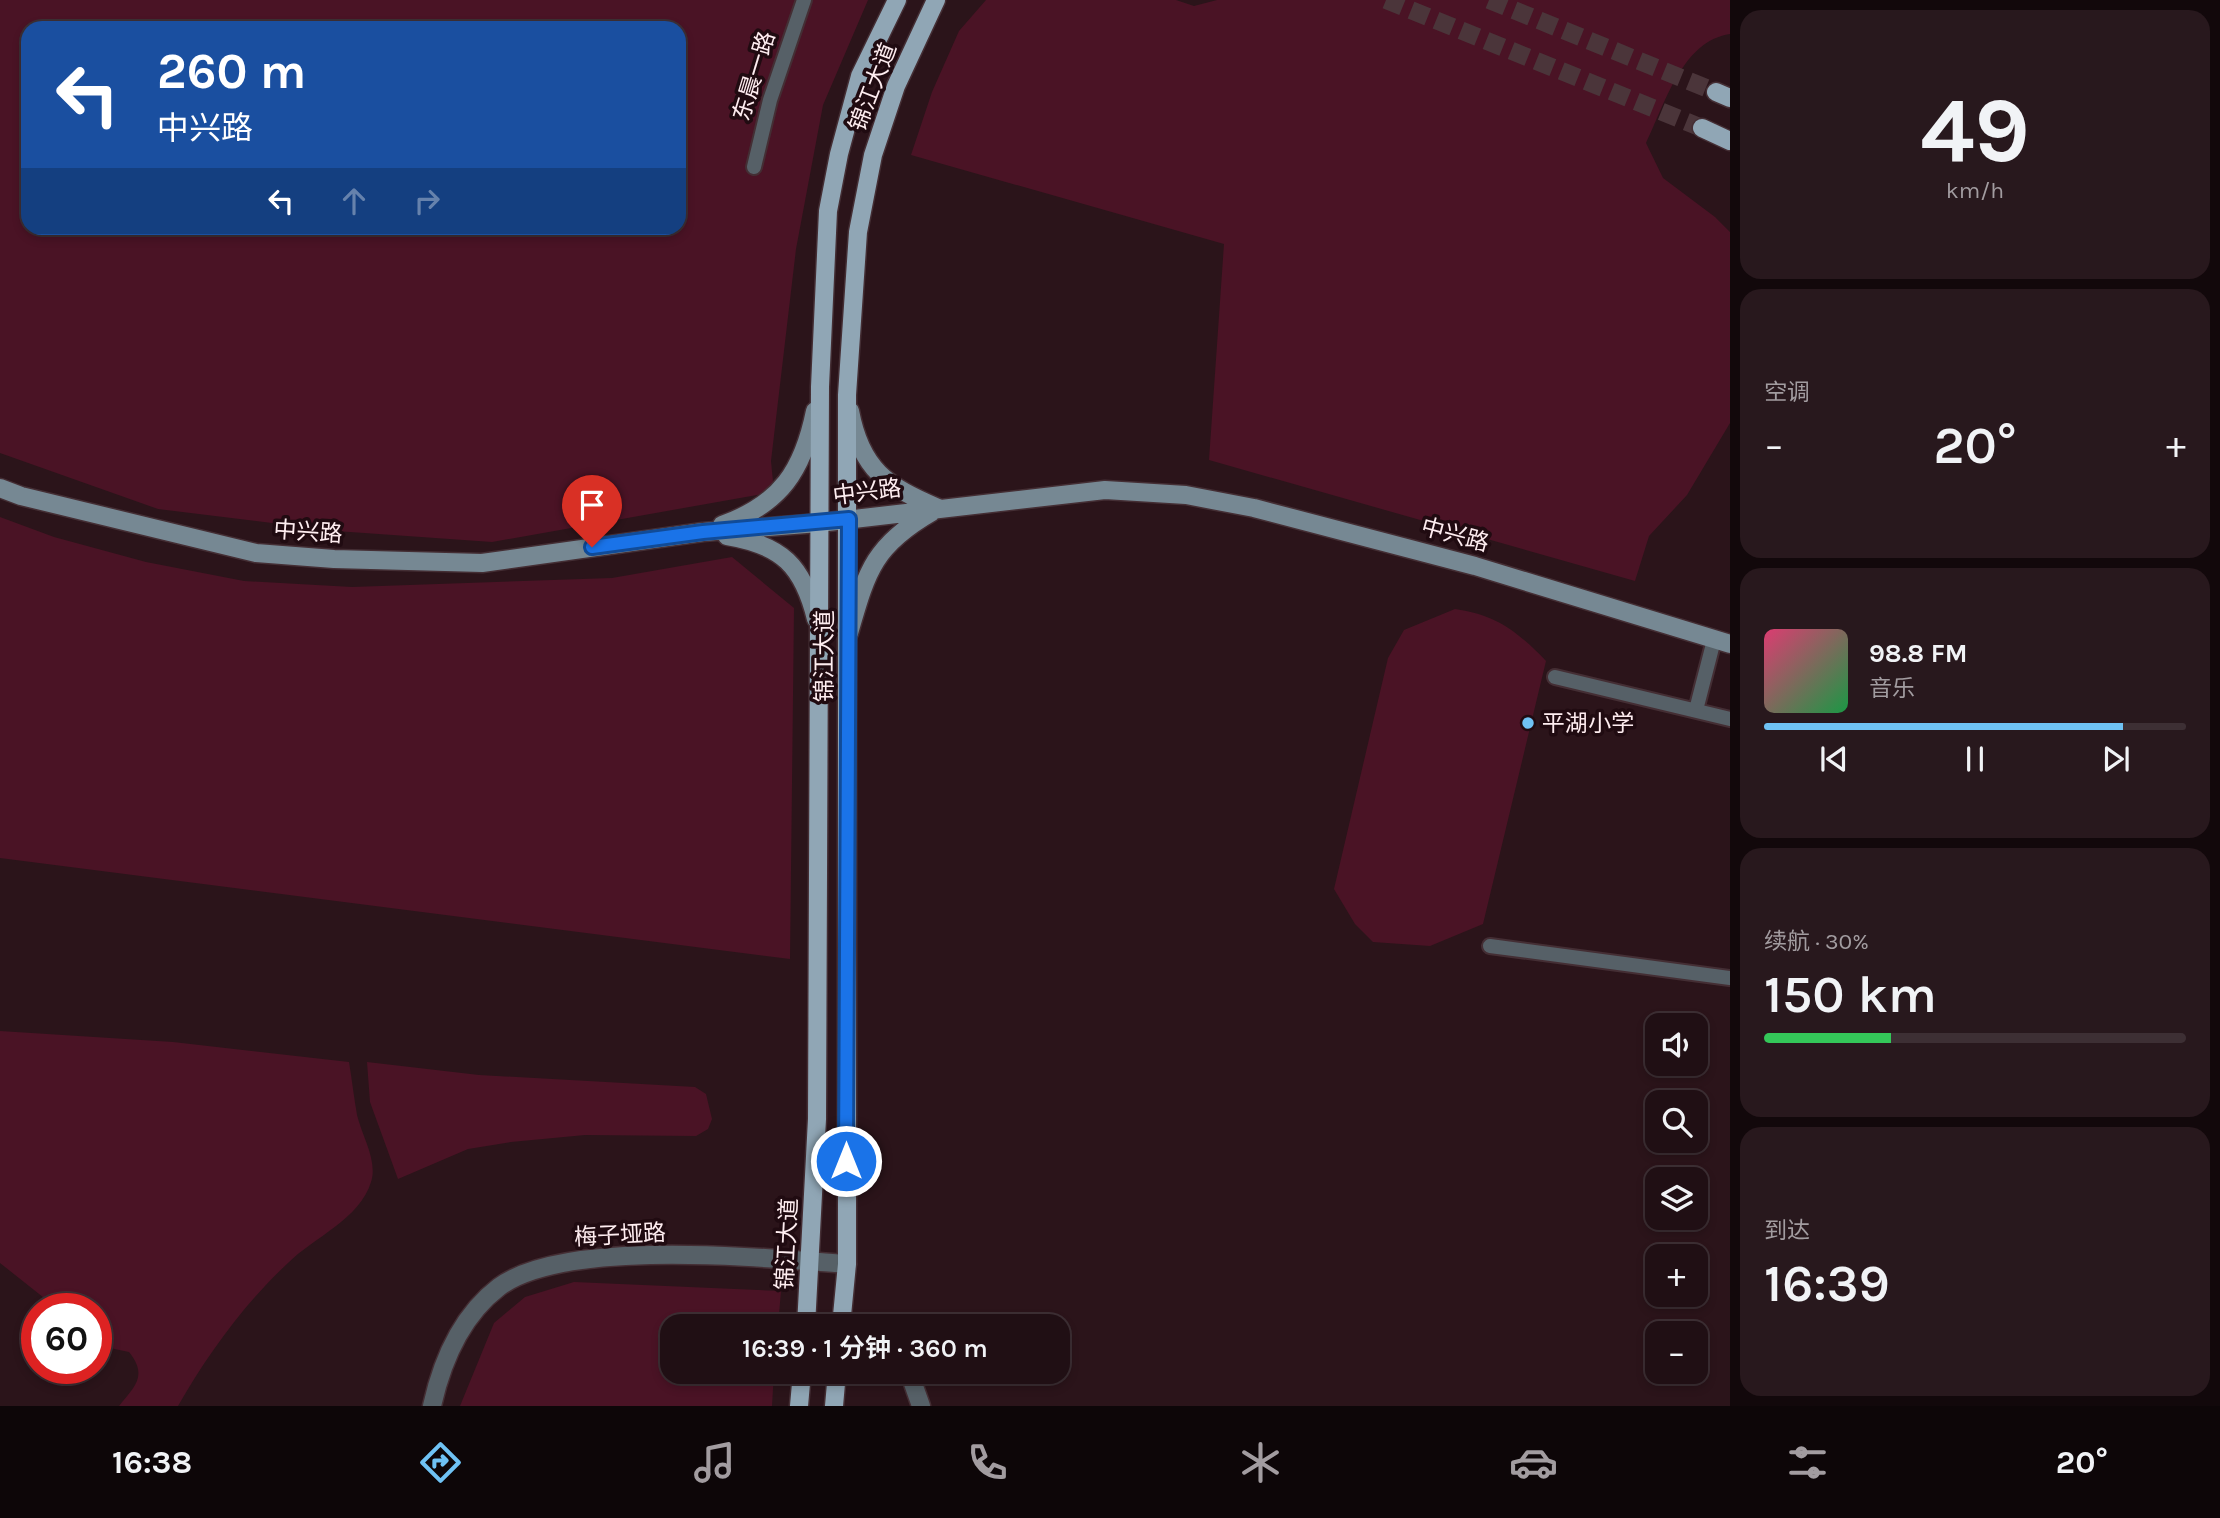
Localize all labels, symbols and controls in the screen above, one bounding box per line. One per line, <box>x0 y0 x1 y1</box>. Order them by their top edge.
street label: 东晨一路 <box>728 28 780 124</box>
street label: 锦江大道 <box>844 39 902 135</box>
text: 260 m <box>157 43 306 100</box>
icon: left <box>42 49 133 140</box>
text: 49 <box>1920 78 2030 184</box>
text: 中兴路 <box>157 110 253 147</box>
text: km/h <box>1946 177 2004 204</box>
icon: left <box>262 182 300 220</box>
icon: ahead <box>335 182 373 220</box>
icon: right <box>408 182 446 220</box>
text: 空调 <box>1764 379 1810 406</box>
text: 20° <box>1934 415 2016 476</box>
text: − <box>1764 423 1784 468</box>
text: + <box>2166 423 2186 468</box>
street label: 中兴路 <box>831 474 903 510</box>
pin <box>562 475 622 547</box>
icon: arrive <box>573 486 611 524</box>
street label: 中兴路 <box>1418 513 1492 557</box>
street label: 中兴路 <box>273 516 343 548</box>
street label: 锦江大道 <box>811 610 838 702</box>
text: 98.8 FM <box>1869 638 1968 669</box>
text: 音乐 <box>1869 675 1915 702</box>
place label: 平湖小学 <box>1542 710 1634 737</box>
marker: 平湖小学 <box>1520 715 1536 731</box>
icon: previous <box>1815 740 1853 778</box>
icon: pause <box>1956 740 1994 778</box>
icon: next <box>2097 740 2135 778</box>
text: 续航 · 30% <box>1764 928 1869 955</box>
text: 150 km <box>1764 964 1937 1025</box>
map controls <box>1645 1013 1708 1384</box>
button: sound <box>1645 1013 1708 1076</box>
button: search <box>1645 1090 1708 1153</box>
position arrow <box>809 1124 883 1198</box>
button: layers <box>1645 1167 1708 1230</box>
street label: 锦江大道 <box>771 1197 803 1291</box>
text: 到达 <box>1764 1217 1810 1244</box>
street label: 梅子垭路 <box>573 1219 667 1251</box>
button: + <box>1645 1244 1708 1307</box>
text: 16:39 <box>1764 1253 1890 1314</box>
speed limit sign: 60 <box>21 1293 112 1384</box>
button: − <box>1645 1321 1708 1384</box>
text: 16:39 · 1 分钟 · 360 m <box>742 1333 988 1364</box>
icon: directions <box>416 1438 465 1487</box>
icon: music <box>690 1438 739 1487</box>
icon: phone <box>963 1438 1012 1487</box>
icon: climate <box>1236 1438 1285 1487</box>
icon: car <box>1509 1438 1558 1487</box>
icon: filters <box>1783 1438 1832 1487</box>
text: 16:38 <box>112 1444 192 1481</box>
text: 20° <box>2056 1444 2108 1481</box>

